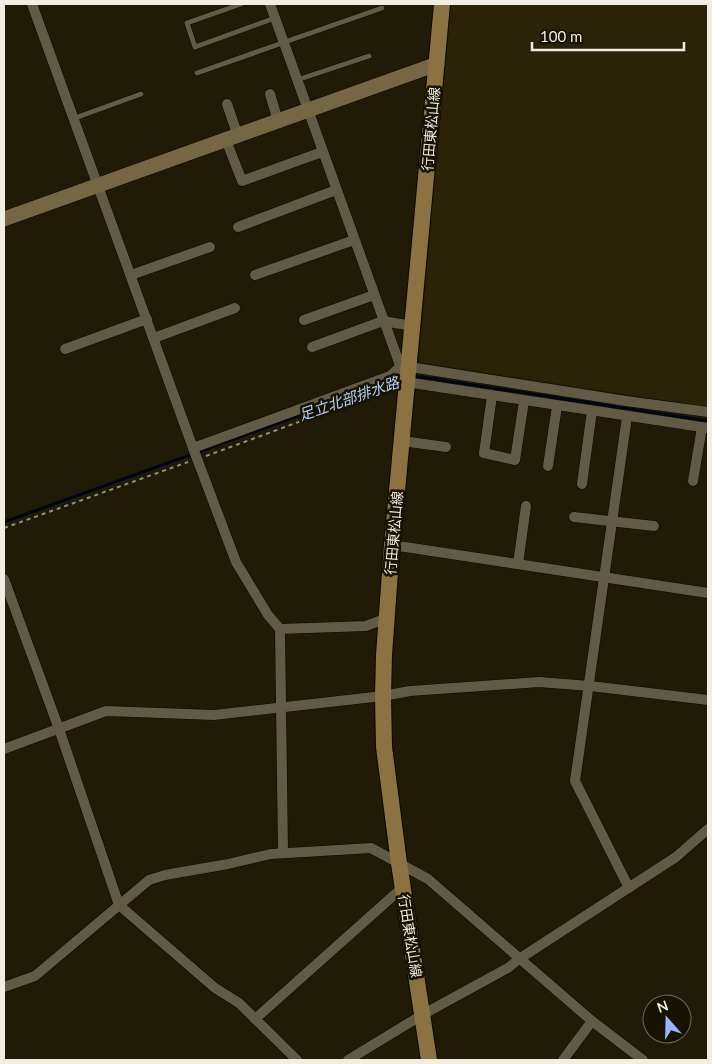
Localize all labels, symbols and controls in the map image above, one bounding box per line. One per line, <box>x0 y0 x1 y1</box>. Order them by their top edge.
scale bar <box>532 20 684 52</box>
text: 100 m <box>540 27 582 45</box>
street label: 行田東松山線 <box>418 86 443 172</box>
water label: 足立北部排水路 <box>296 372 403 424</box>
street label: 行田東松山線 <box>381 490 406 576</box>
street label: 行田東松山線 <box>396 893 425 979</box>
north arrow <box>642 994 692 1044</box>
text: N <box>654 996 670 1016</box>

